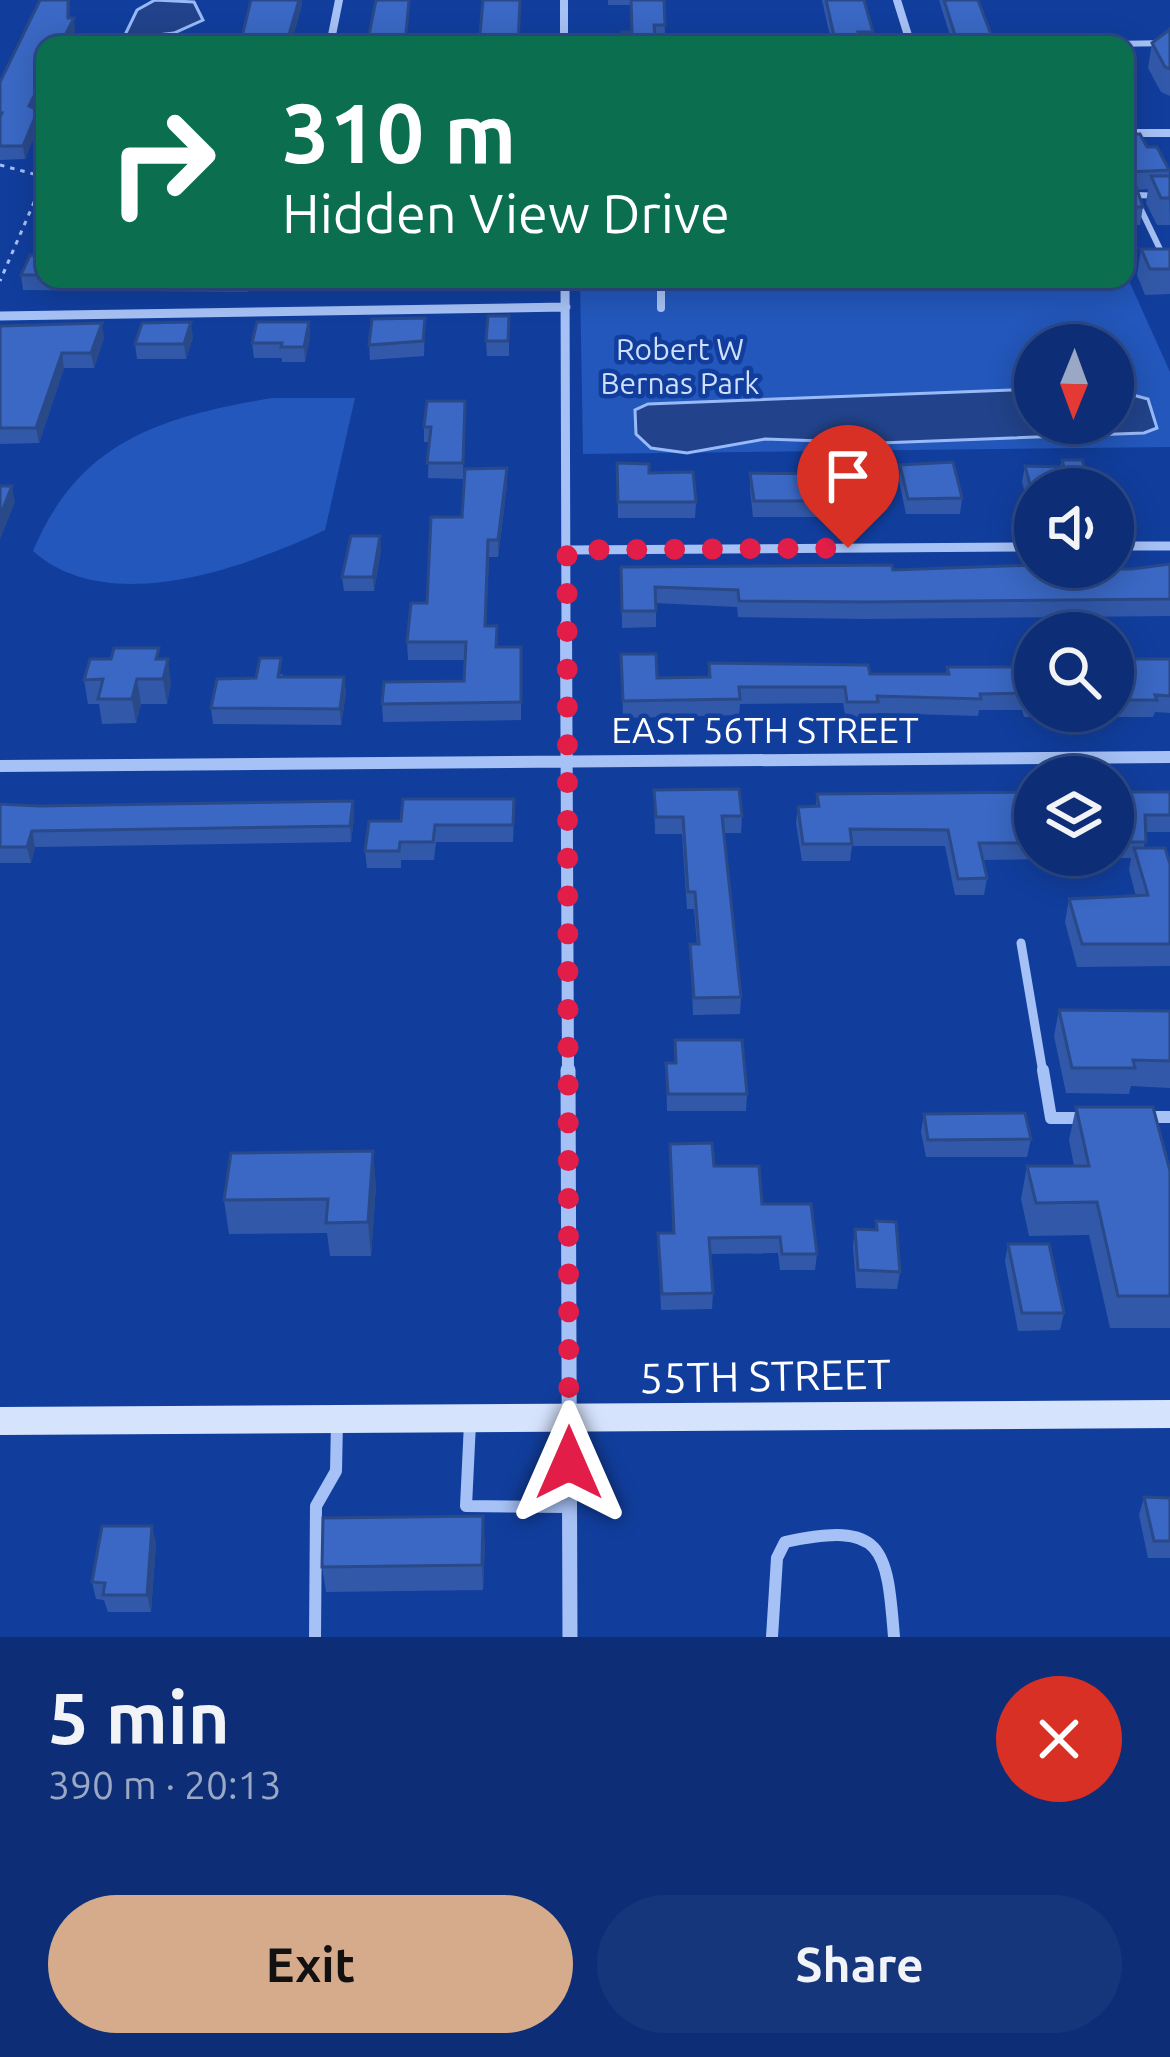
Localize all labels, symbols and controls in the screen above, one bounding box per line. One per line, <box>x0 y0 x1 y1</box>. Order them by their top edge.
icon: right <box>84 84 240 240</box>
text: 310 m <box>282 85 516 179</box>
text: Hidden View Drive <box>282 183 730 243</box>
north arrow <box>1014 324 1134 444</box>
map controls <box>1014 324 1134 876</box>
park label: Robert W Bernas Park <box>600 332 760 400</box>
pin <box>797 425 899 548</box>
icon: arrive <box>815 443 881 509</box>
button: sound <box>1014 468 1134 588</box>
button: search <box>1014 612 1134 732</box>
street label: EAST 56TH STREET <box>611 709 919 750</box>
button: layers <box>1014 756 1134 876</box>
street label: 55TH STREET <box>639 1350 891 1401</box>
position arrow <box>506 1400 632 1526</box>
button: close <box>996 1676 1122 1802</box>
text: 5 min <box>48 1677 230 1758</box>
text: 390 m · 20:13 <box>48 1763 282 1806</box>
button: Exit <box>48 1895 573 2033</box>
button: Share <box>597 1895 1122 2033</box>

